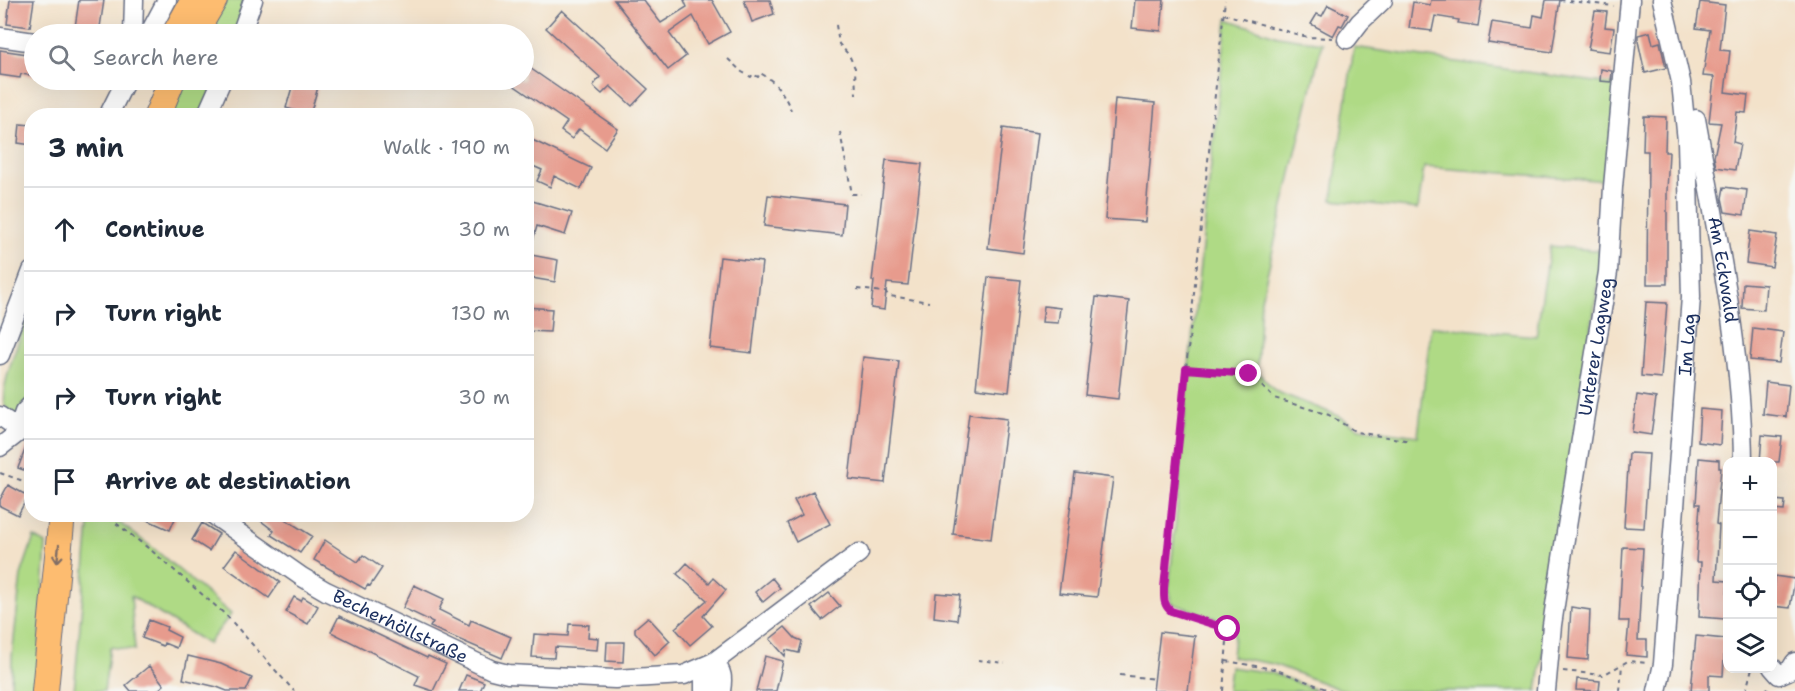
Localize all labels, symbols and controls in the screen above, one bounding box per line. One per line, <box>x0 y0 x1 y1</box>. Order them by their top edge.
search box <box>24 24 534 90</box>
icon: search <box>45 41 78 74</box>
text: Search here <box>93 43 219 72</box>
text: 3 min <box>48 130 124 165</box>
text: Walk · 190 m <box>383 134 510 160</box>
icon: ahead <box>48 213 81 246</box>
street label: Am Eckwald <box>1702 214 1743 324</box>
text: Continue <box>105 215 205 244</box>
text: 30 m <box>458 216 510 242</box>
street label: Unterer Lagweg <box>1573 276 1619 418</box>
icon: right <box>48 297 81 330</box>
text: Turn right <box>105 299 222 328</box>
text: 130 m <box>451 300 510 326</box>
street label: Im Lag <box>1673 312 1702 377</box>
route end <box>1235 360 1261 386</box>
icon: right <box>48 381 81 414</box>
text: Turn right <box>105 383 222 412</box>
text: 30 m <box>458 384 510 410</box>
map controls <box>1723 457 1777 673</box>
button: + <box>1723 457 1777 511</box>
icon: arrive <box>48 465 81 498</box>
text: Arrive at destination <box>105 467 351 496</box>
button: − <box>1723 511 1777 565</box>
one-way arrow <box>52 544 63 564</box>
button: locate <box>1723 565 1777 619</box>
street label: Becherhöllstraße <box>329 584 472 669</box>
route start <box>1214 615 1240 641</box>
button: layers <box>1723 619 1777 673</box>

